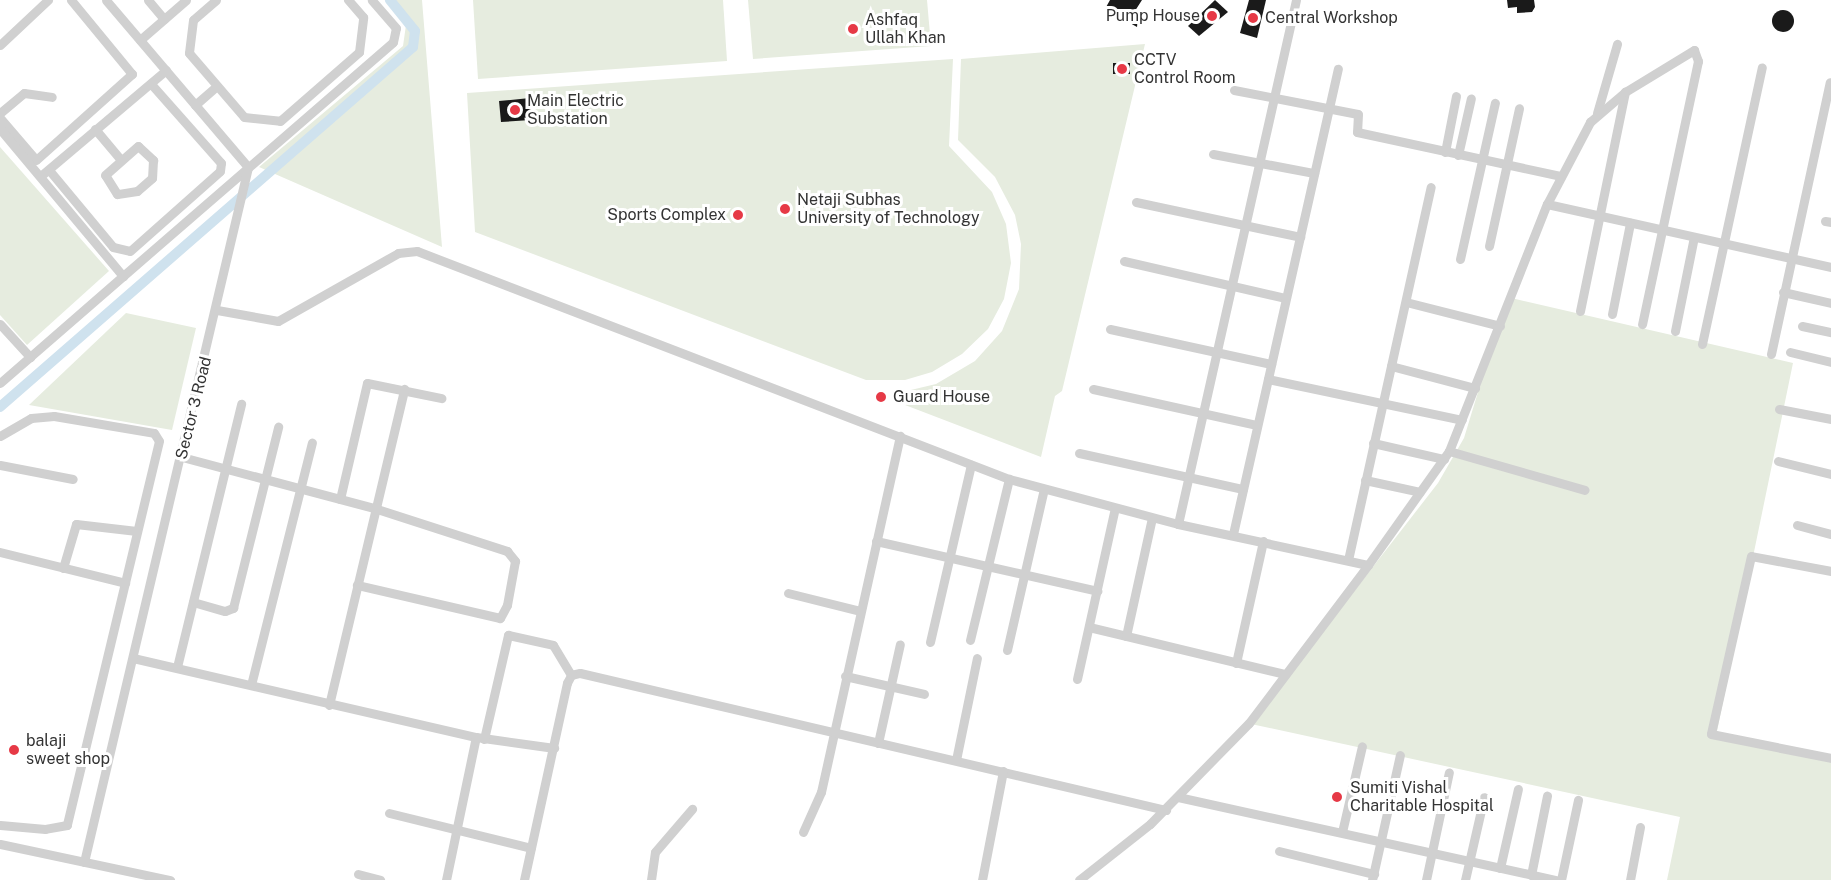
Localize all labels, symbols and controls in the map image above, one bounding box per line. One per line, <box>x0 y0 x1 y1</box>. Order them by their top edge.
place label: Pump House <box>1106 6 1200 26</box>
place label: Central Workshop <box>1265 8 1398 28</box>
marker: Pump House <box>1205 9 1219 23</box>
place label: Ashfaq Ullah Khan <box>865 10 946 48</box>
marker: Central Workshop <box>1246 11 1260 25</box>
marker: Ashfaq Ullah Khan <box>846 22 860 36</box>
place label: CCTV Control Room <box>1134 50 1236 88</box>
marker: CCTV Control Room <box>1115 62 1129 76</box>
place label: Main Electric Substation <box>527 91 624 129</box>
marker: Main Electric Substation <box>508 103 522 117</box>
place label: Netaji Subhas University of Technology <box>797 190 980 228</box>
marker: Netaji Subhas University of Technology <box>778 202 792 216</box>
place label: Sports Complex <box>607 205 726 225</box>
marker: Sports Complex <box>731 208 745 222</box>
street label: Sector 3 Road <box>172 355 216 461</box>
place label: Guard House <box>893 387 990 407</box>
marker: Guard House <box>874 390 888 404</box>
place label: balaji sweet shop <box>26 731 110 769</box>
marker: balaji sweet shop <box>7 743 21 757</box>
place label: Sumiti Vishal Charitable Hospital <box>1350 778 1494 816</box>
marker: Sumiti Vishal Charitable Hospital <box>1328 788 1346 806</box>

